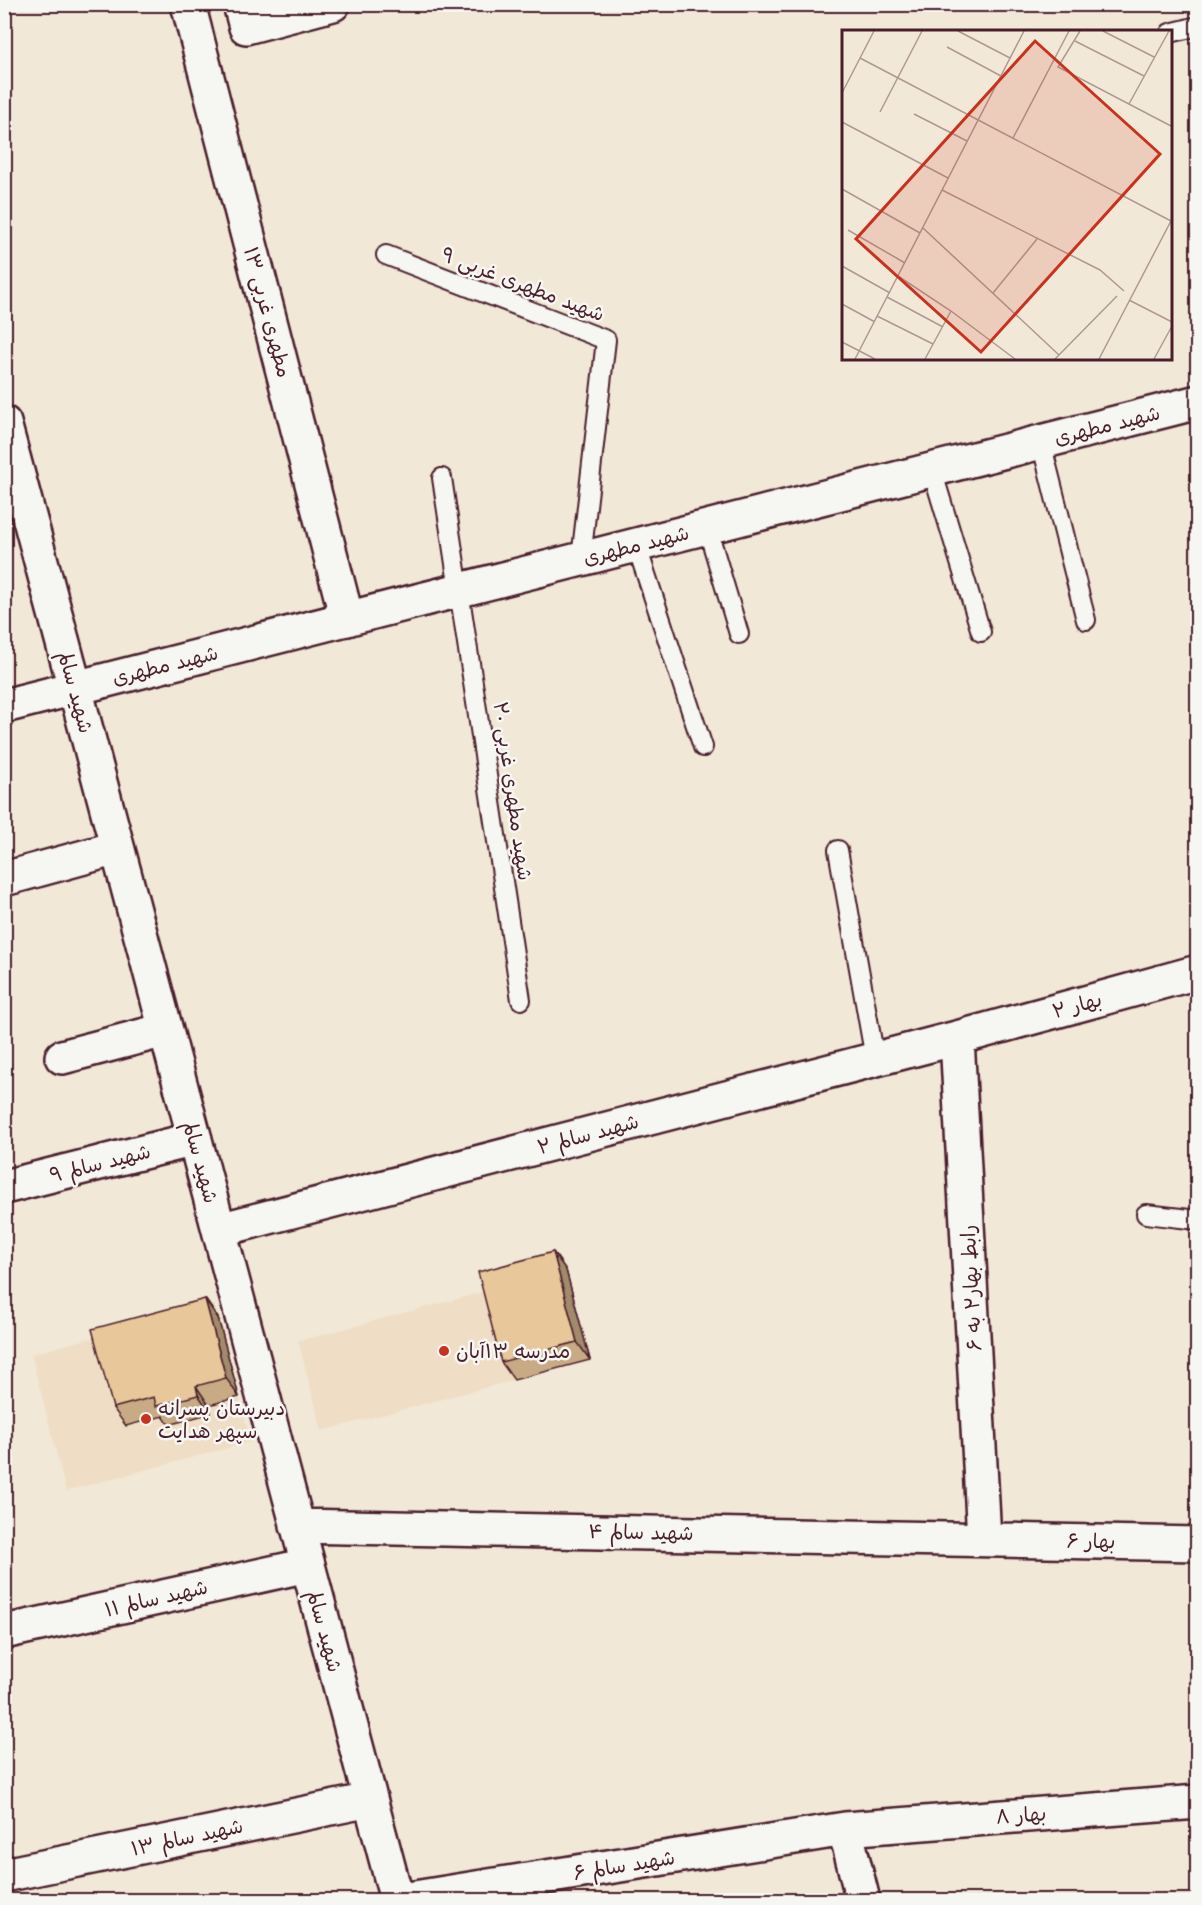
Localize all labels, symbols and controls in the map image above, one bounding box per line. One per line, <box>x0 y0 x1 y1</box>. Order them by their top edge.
inset map <box>842 30 1172 360</box>
street label: شهید مطهری غربی ۹ <box>438 240 609 327</box>
street label: مطهری غربی ۱۳ <box>238 243 299 380</box>
street label: شهید مطهری <box>1051 398 1162 450</box>
street label: شهید مطهری <box>580 518 691 570</box>
street label: شهید مطهری <box>109 638 220 690</box>
street label: شهید سالم <box>51 648 100 736</box>
street label: شهید مطهری غربی ۲۰ <box>488 700 539 882</box>
street label: بهار ۲ <box>1049 985 1104 1023</box>
street label: شهید سالم ۲ <box>534 1107 642 1162</box>
street label: شهید سالم <box>176 1118 225 1206</box>
street label: شهید سالم ۹ <box>47 1137 154 1190</box>
street label: رابط بهار۲ به ۶ <box>954 1224 986 1352</box>
place label: مدرسه ۱۳آبان <box>456 1337 570 1363</box>
marker: مدرسه ۱۳آبان <box>437 1344 451 1358</box>
place label: دبیرستان پسرانه سپهر هدایت <box>158 1394 285 1444</box>
marker: دبیرستان پسرانه سپهر هدایت <box>139 1412 153 1426</box>
street label: شهید سالم ۴ <box>588 1517 694 1548</box>
street label: بهار ۶ <box>1066 1527 1116 1553</box>
street label: شهید سالم ۱۱ <box>102 1573 211 1624</box>
street label: شهید سالم <box>300 1587 349 1675</box>
street label: بهار ۸ <box>995 1799 1047 1829</box>
street label: شهید سالم ۱۳ <box>128 1811 246 1864</box>
street label: شهید سالم ۶ <box>571 1843 677 1888</box>

